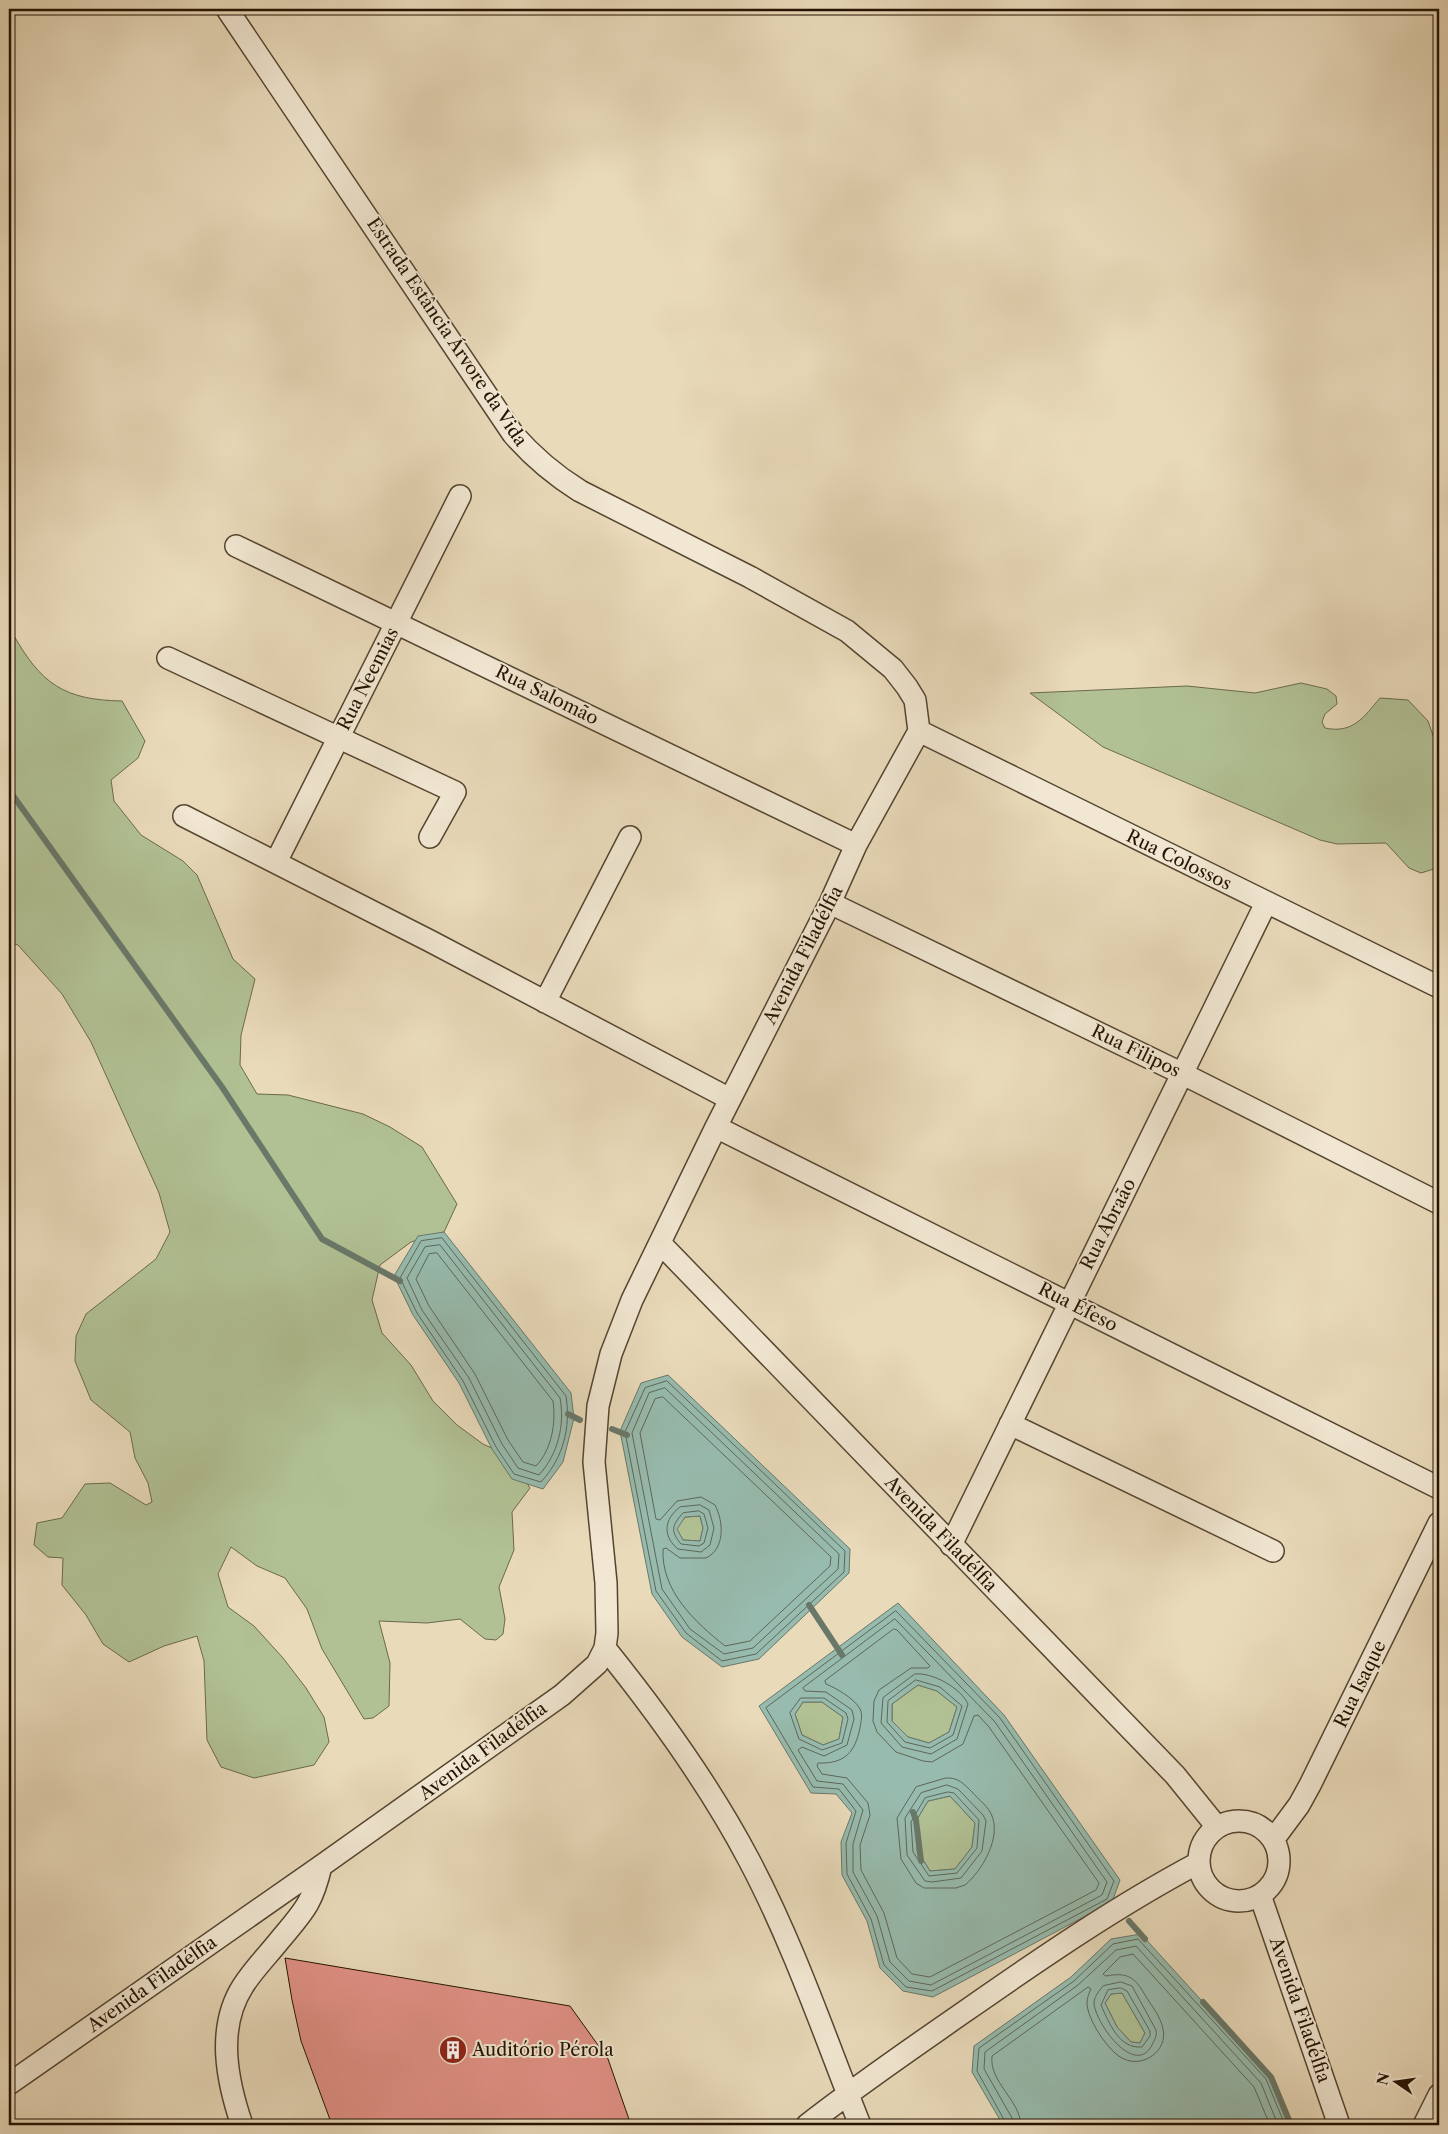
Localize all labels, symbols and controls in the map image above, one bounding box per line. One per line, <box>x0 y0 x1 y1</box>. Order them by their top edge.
street label: Estrada Estância Árvore da Vida <box>362 213 533 451</box>
street label: Rua Neemias <box>333 624 403 734</box>
street label: Rua Salomão <box>492 661 602 729</box>
street label: Rua Colossos <box>1123 825 1235 895</box>
street label: Avenida Filadélfia <box>758 882 848 1029</box>
street label: Rua Filipos <box>1088 1020 1184 1082</box>
street label: Rua Abraão <box>1076 1175 1140 1273</box>
street label: Rua Éfeso <box>1035 1277 1122 1336</box>
street label: Avenida Filadélfia <box>879 1471 1002 1597</box>
street label: Rua Isaque <box>1329 1637 1391 1731</box>
street label: Avenida Filadélfia <box>414 1697 552 1805</box>
street label: Avenida Filadélfia <box>82 1931 221 2037</box>
street label: Avenida Filadélfia <box>1264 1933 1335 2086</box>
building icon: Auditório Pérola <box>438 2035 468 2065</box>
place label: Auditório Pérola <box>471 2039 614 2061</box>
north arrow <box>1370 2056 1420 2106</box>
text: N <box>1373 2071 1393 2087</box>

